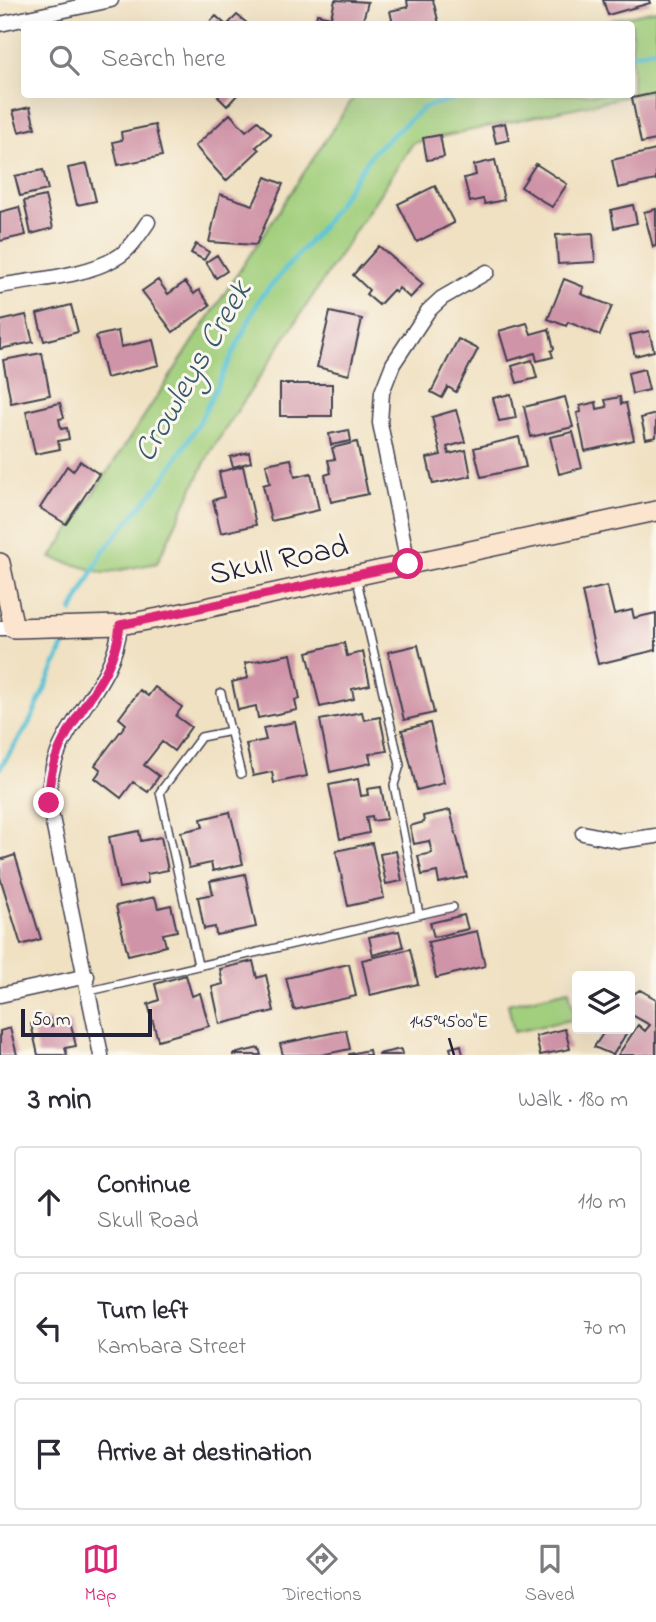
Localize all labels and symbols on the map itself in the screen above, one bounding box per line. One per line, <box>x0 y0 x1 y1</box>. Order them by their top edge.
water label: Crowleys Creek <box>123 271 266 472</box>
street label: Skull Road <box>205 524 353 600</box>
route start <box>392 548 423 579</box>
route end <box>33 787 64 818</box>
scale bar <box>21 1006 152 1038</box>
text: 145°45'00"E <box>410 1010 488 1036</box>

